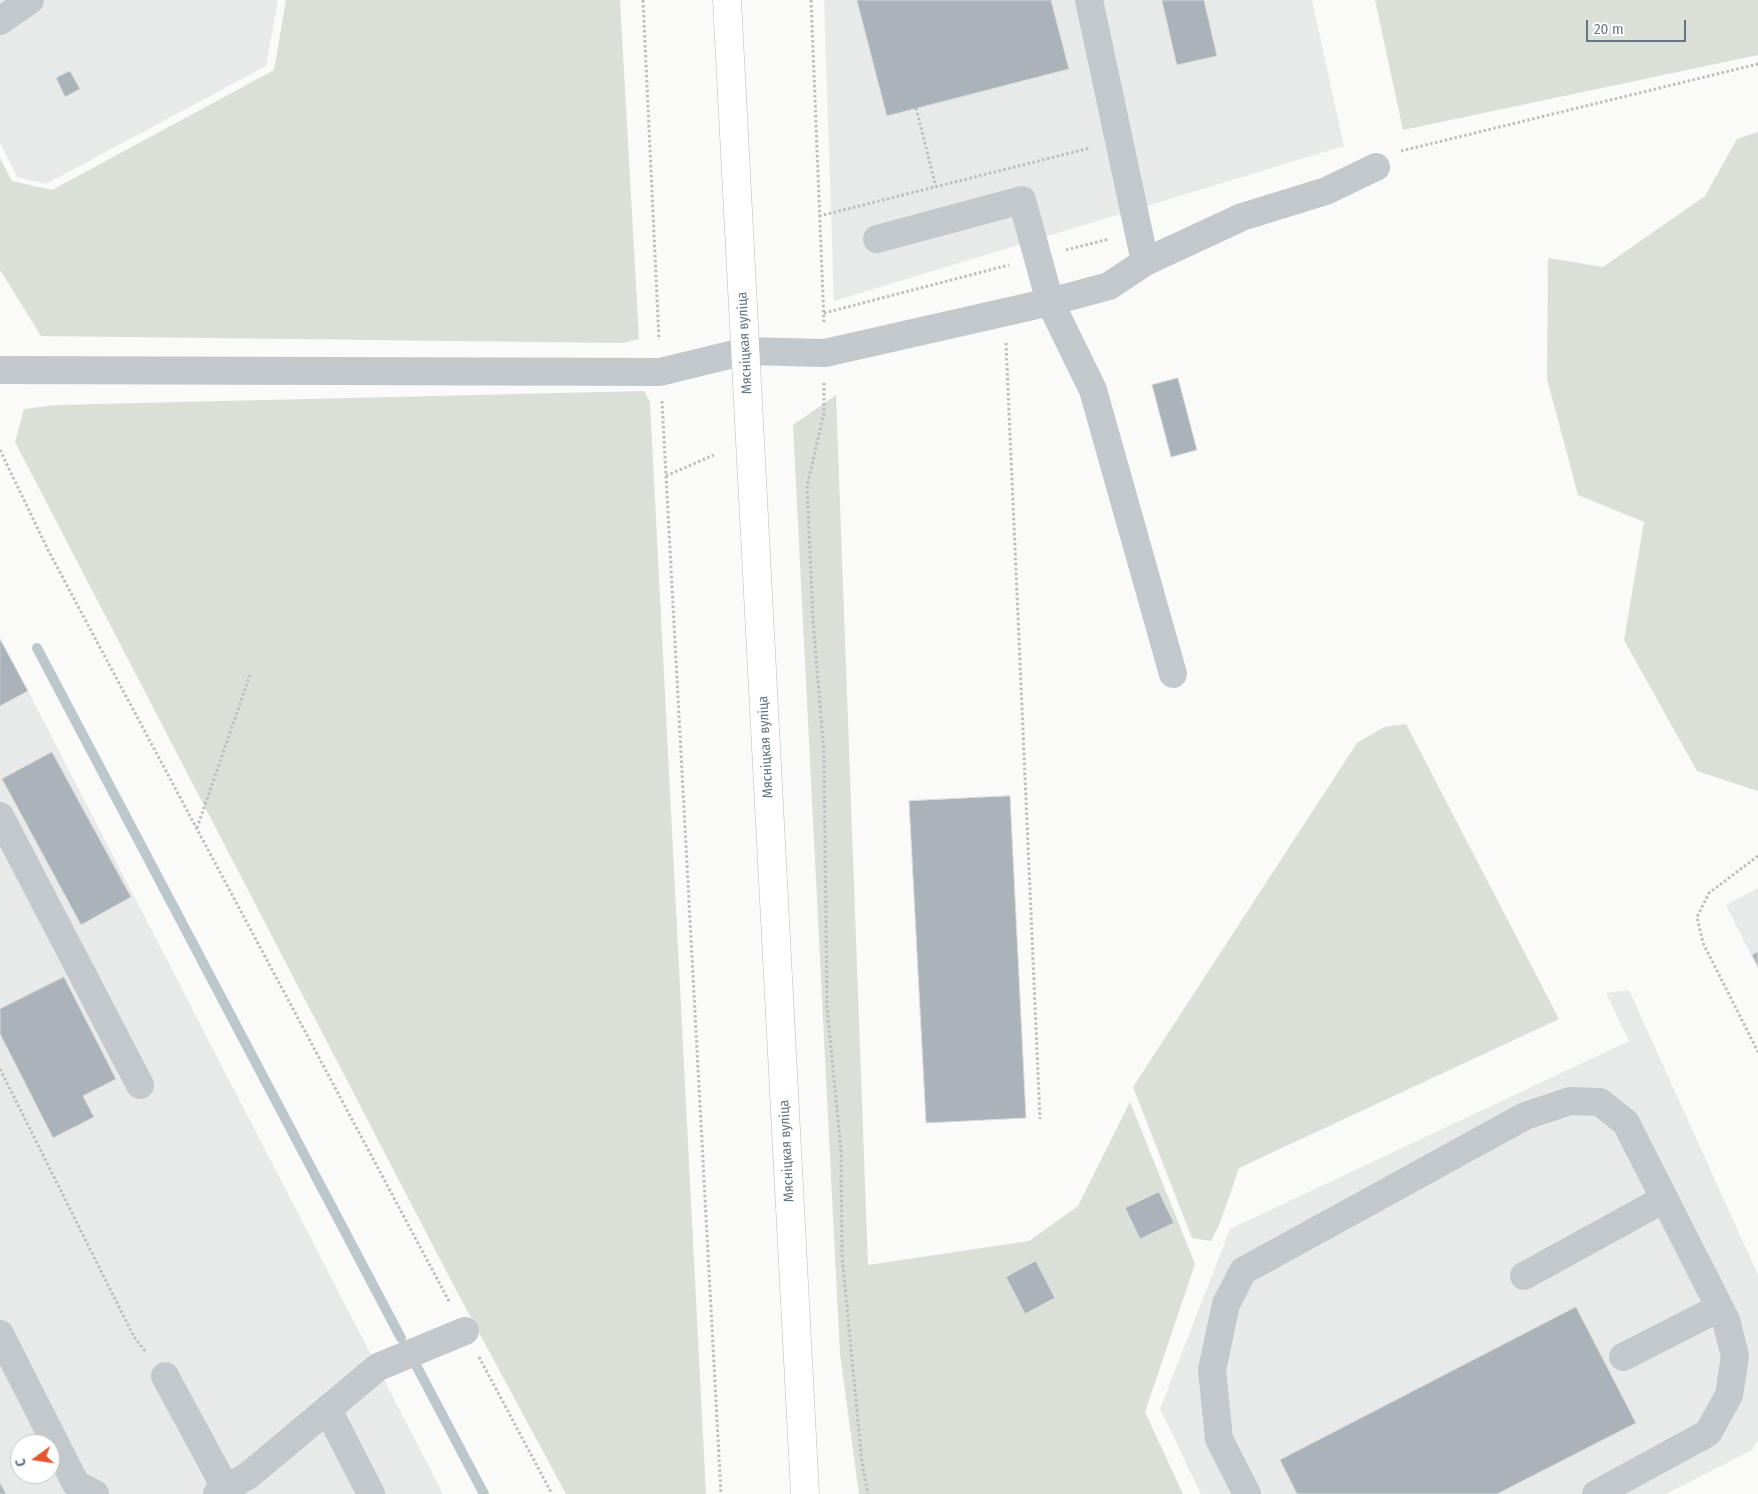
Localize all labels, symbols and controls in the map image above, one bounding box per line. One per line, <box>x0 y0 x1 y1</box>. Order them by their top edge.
scale bar <box>1588 10 1688 42</box>
text: 20 m <box>1594 20 1624 38</box>
street label: Мясніцкая вуліца <box>734 291 756 395</box>
street label: Мясніцкая вуліца <box>755 695 777 799</box>
street label: Мясніцкая вуліца <box>776 1099 798 1203</box>
north arrow <box>10 1434 60 1484</box>
text: С <box>12 1457 30 1468</box>

